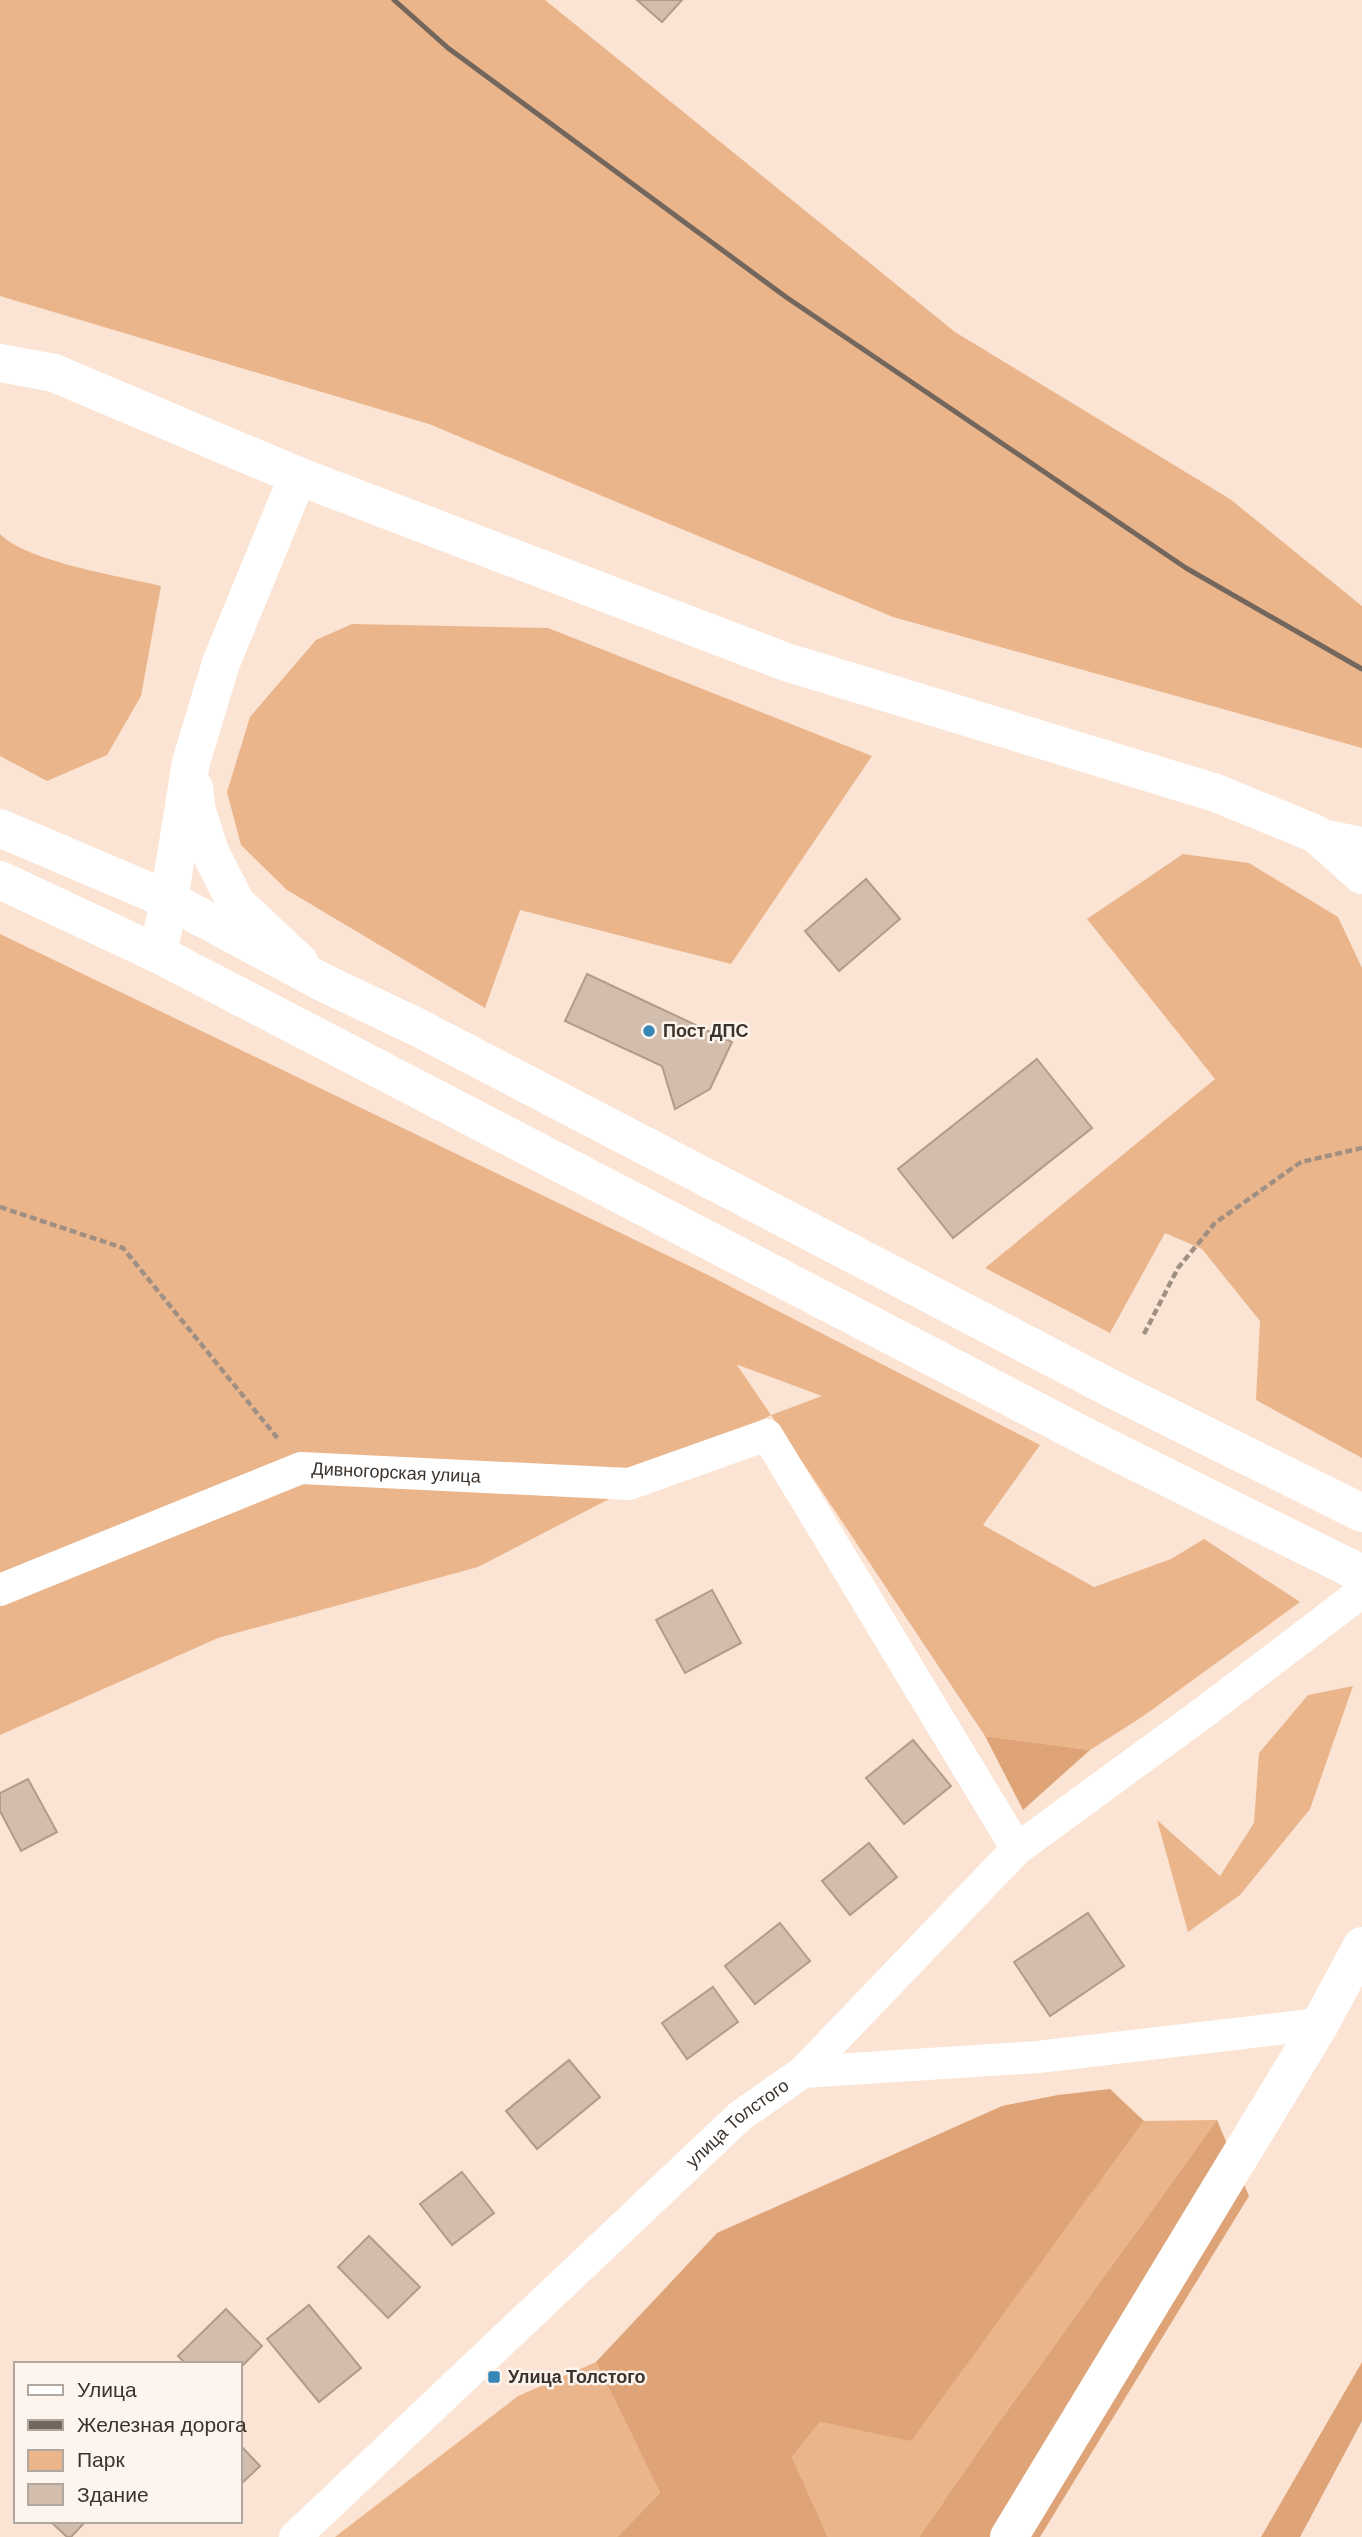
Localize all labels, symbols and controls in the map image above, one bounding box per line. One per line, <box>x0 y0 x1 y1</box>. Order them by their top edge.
place label: Пост ДПС <box>663 1019 749 1043</box>
marker: Пост ДПС <box>641 1023 657 1039</box>
street label: Дивногорская улица <box>311 1457 482 1489</box>
street label: улица Толстого <box>681 2073 794 2173</box>
legend <box>14 2362 242 2523</box>
place label: Улица Толстого <box>508 2365 646 2389</box>
marker: Улица Толстого <box>486 2369 502 2385</box>
text: Улица <box>77 2376 137 2404</box>
text: Железная дорога <box>77 2411 247 2439</box>
text: Парк <box>77 2446 125 2474</box>
text: Здание <box>77 2481 149 2509</box>

